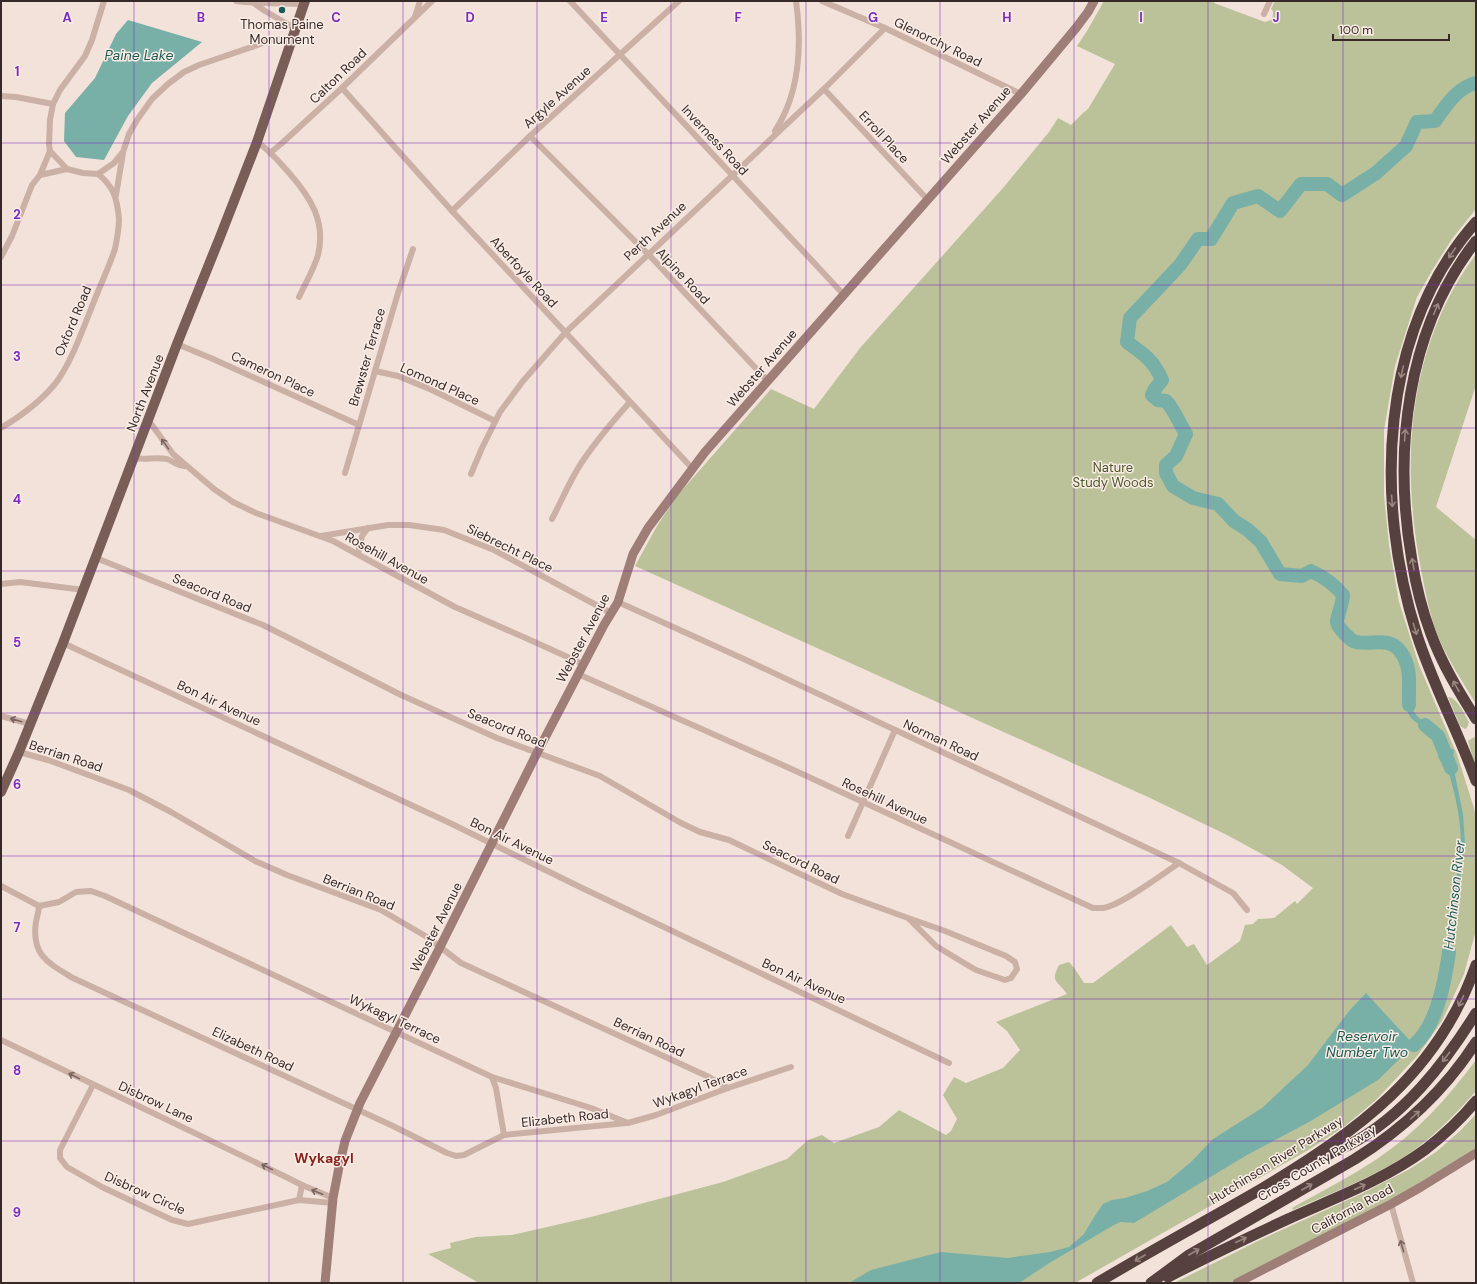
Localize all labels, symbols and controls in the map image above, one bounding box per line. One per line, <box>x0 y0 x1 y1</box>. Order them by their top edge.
marker: Thomas Paine Monument <box>277 5 287 15</box>
text: A <box>62 9 72 26</box>
text: B <box>197 9 205 26</box>
text: C <box>331 9 341 26</box>
text: D <box>465 9 475 26</box>
text: E <box>600 9 608 26</box>
text: F <box>734 9 742 26</box>
text: G <box>868 9 878 26</box>
text: H <box>1002 9 1012 26</box>
text: I <box>1139 9 1143 26</box>
text: J <box>1272 9 1280 26</box>
street label: Glenorchy Road <box>891 13 985 71</box>
place label: Thomas Paine Monument <box>240 16 324 48</box>
scale bar <box>1333 16 1449 42</box>
text: 100 m <box>1339 22 1373 38</box>
street label: Calton Road <box>306 44 370 108</box>
water label: Paine Lake <box>104 46 174 64</box>
street label: Argyle Avenue <box>519 62 595 132</box>
text: 1 <box>15 63 19 80</box>
street label: Webster Avenue <box>937 82 1015 168</box>
street label: Inverness Road <box>678 101 752 179</box>
street label: Erroll Place <box>855 107 913 167</box>
street label: Perth Avenue <box>620 198 690 264</box>
text: 2 <box>13 206 21 223</box>
street label: Aberfoyle Road <box>487 233 561 311</box>
street label: Alpine Road <box>652 244 714 308</box>
one-way arrow <box>1448 247 1456 258</box>
street label: Oxford Road <box>51 283 95 359</box>
one-way arrow <box>1433 304 1440 316</box>
street label: Brewster Terrace <box>345 306 389 408</box>
street label: Webster Avenue <box>723 325 801 411</box>
street label: Cameron Place <box>228 347 318 401</box>
text: 3 <box>13 348 21 365</box>
street label: North Avenue <box>122 352 168 434</box>
street label: Lomond Place <box>398 359 482 409</box>
one-way arrow <box>1397 365 1405 378</box>
one-way arrow <box>1402 429 1409 442</box>
one-way arrow <box>161 439 169 450</box>
park label: Nature Study Woods <box>1073 459 1153 491</box>
text: 4 <box>13 491 21 508</box>
one-way arrow <box>1389 494 1396 507</box>
street label: Siebrecht Place <box>464 520 556 576</box>
street label: Rosehill Avenue <box>342 528 432 588</box>
one-way arrow <box>1408 558 1416 571</box>
street label: Seacord Road <box>170 569 254 617</box>
street label: Webster Avenue <box>552 591 614 685</box>
one-way arrow <box>1412 622 1419 635</box>
text: 5 <box>13 634 21 651</box>
street label: Bon Air Avenue <box>174 676 264 730</box>
one-way arrow <box>1452 680 1460 692</box>
street label: Seacord Road <box>465 704 549 752</box>
street label: Norman Road <box>901 715 981 765</box>
one-way arrow <box>9 716 22 723</box>
street label: Berrian Road <box>27 736 105 776</box>
street label: Rosehill Avenue <box>839 774 931 828</box>
text: 6 <box>13 776 21 793</box>
street label: Bon Air Avenue <box>468 813 556 869</box>
street label: Seacord Road <box>760 836 842 888</box>
water label: Hutchinson River <box>1439 839 1469 950</box>
street label: Berrian Road <box>320 870 398 914</box>
street label: Webster Avenue <box>406 879 466 975</box>
text: 7 <box>14 919 21 936</box>
street label: Bon Air Avenue <box>759 954 849 1008</box>
street label: Wykagyl Terrace <box>346 990 444 1048</box>
one-way arrow <box>1457 995 1464 1007</box>
street label: Berrian Road <box>611 1013 687 1061</box>
street label: Elizabeth Road <box>210 1023 296 1075</box>
water label: Reservoir Number Two <box>1326 1027 1408 1061</box>
one-way arrow <box>1442 1051 1451 1062</box>
text: 8 <box>13 1062 21 1079</box>
street label: Wykagyl Terrace <box>650 1062 750 1112</box>
one-way arrow <box>68 1072 80 1079</box>
street label: Disbrow Lane <box>116 1077 196 1127</box>
street label: Elizabeth Road <box>520 1105 610 1131</box>
one-way arrow <box>1409 1111 1419 1120</box>
street label: Hutchinson River Parkway <box>1206 1112 1346 1208</box>
street label: Cross County Parkway <box>1255 1121 1379 1205</box>
district label: Wykagyl <box>294 1149 354 1167</box>
one-way arrow <box>261 1163 273 1170</box>
street label: Disbrow Circle <box>102 1168 188 1218</box>
street label: California Road <box>1308 1180 1396 1238</box>
one-way arrow <box>1301 1183 1313 1191</box>
one-way arrow <box>1354 1183 1366 1190</box>
one-way arrow <box>312 1187 324 1195</box>
text: 9 <box>13 1204 21 1221</box>
one-way arrow <box>1235 1236 1247 1243</box>
one-way arrow <box>1398 1239 1406 1252</box>
one-way arrow <box>1188 1247 1200 1255</box>
one-way arrow <box>1134 1255 1146 1263</box>

